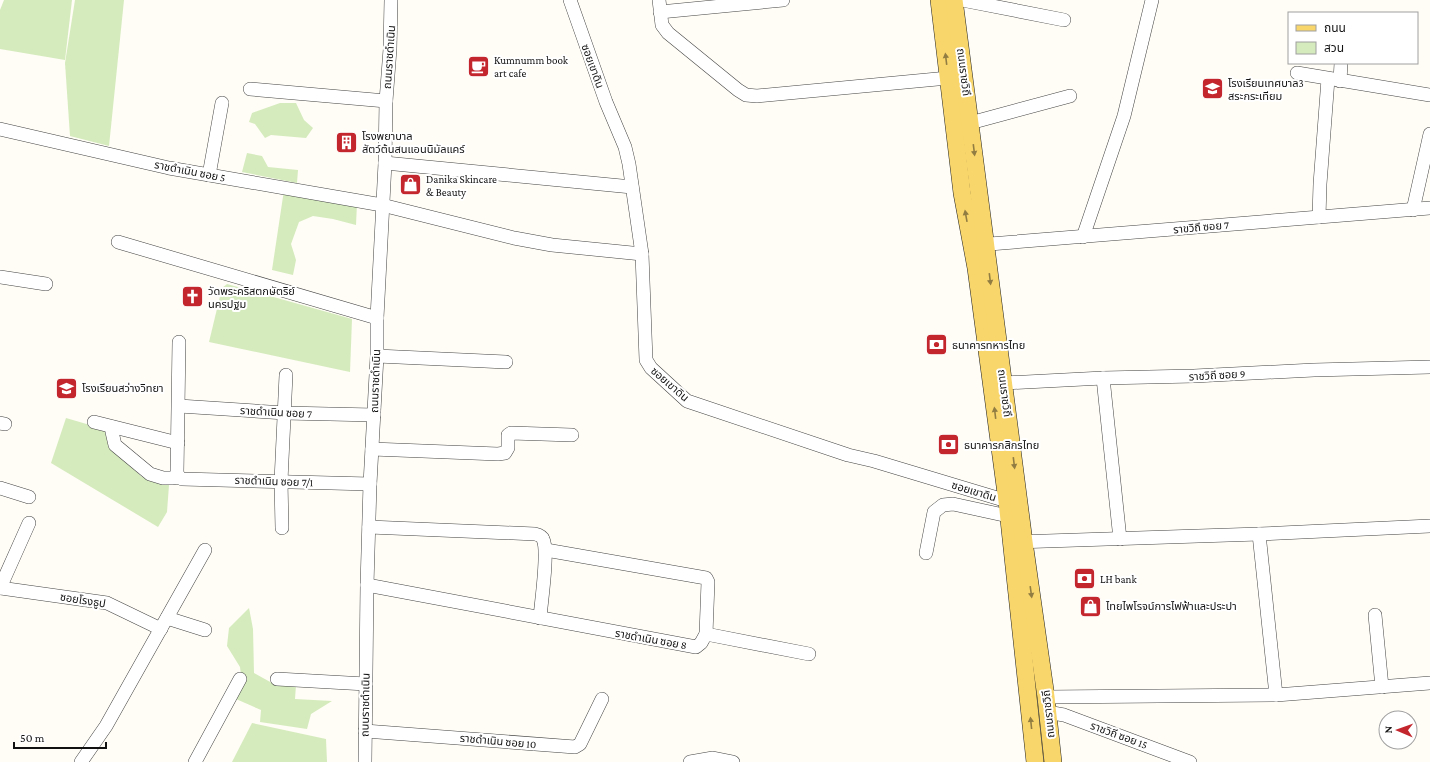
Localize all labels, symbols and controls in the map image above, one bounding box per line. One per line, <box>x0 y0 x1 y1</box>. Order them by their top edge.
legend <box>1288 12 1418 64</box>
text: ถนน <box>1324 21 1346 35</box>
street label: ถนนราชดำเนิน <box>381 25 397 89</box>
text: สวน <box>1324 41 1344 55</box>
street label: ซอยเขาดิน <box>579 42 607 90</box>
street label: ถนนราชวิถี <box>955 47 973 97</box>
cafe icon: Kumnumm book art cafe <box>466 53 492 79</box>
one-way arrow <box>943 53 949 65</box>
place label: Kumnumm book art cafe <box>494 54 569 79</box>
school or university icon: โรงเรียนเทศบาล3 สระกระเทียม <box>1199 76 1225 102</box>
place label: โรงเรียนเทศบาล3 สระกระเทียม <box>1228 77 1304 102</box>
building icon: โรงพยาบาล สัตว์ต้นสนแอนนิมัลแคร์ <box>333 129 359 155</box>
place label: โรงพยาบาล สัตว์ต้นสนแอนนิมัลแคร์ <box>362 130 465 155</box>
one-way arrow <box>971 144 977 156</box>
street label: ราชดำเนิน ซอย 5 <box>153 158 227 184</box>
shop icon: Danika Skincare & Beauty <box>398 172 424 198</box>
place label: Danika Skincare & Beauty <box>426 173 497 199</box>
one-way arrow <box>963 209 969 222</box>
street label: ราขวิถี ซอย 7 <box>1173 219 1229 235</box>
one-way arrow <box>987 273 993 285</box>
church icon: วัดพระคริสตกษัตริย์ นครปฐม <box>180 284 206 310</box>
place label: วัดพระคริสตกษัตริย์ นครปฐม <box>208 285 295 310</box>
bank icon: ธนาคารทหารไทย <box>923 332 949 358</box>
place label: ธนาคารทหารไทย <box>952 339 1025 351</box>
street label: ถนนราชดำเนิน <box>368 349 382 413</box>
street label: ซอยเขาดิน <box>649 364 691 404</box>
street label: ถนนราชวิถี <box>996 368 1014 418</box>
street label: ราชวิถี ซอย 9 <box>1188 368 1246 382</box>
school or university icon: โรงเรียนสว่างวิทยา <box>54 375 80 401</box>
place label: โรงเรียนสว่างวิทยา <box>82 382 164 394</box>
street label: ราชดำเนิน ซอย 7 <box>240 404 312 420</box>
one-way arrow <box>992 407 998 419</box>
bank icon: ธนาคารกสิกรไทย <box>935 432 961 458</box>
place label: ธนาคารกสิกรไทย <box>964 439 1039 451</box>
one-way arrow <box>1011 457 1017 469</box>
street label: ราชดำเนิน ซอย 7/1 <box>235 474 314 488</box>
street label: ซอยเขาดิน <box>950 479 998 503</box>
bank icon: LH bank <box>1072 566 1098 592</box>
place label: LH bank <box>1100 573 1137 585</box>
one-way arrow <box>1028 586 1034 598</box>
street label: ซอยโรงธูป <box>59 590 107 611</box>
shop icon: ไทยไพโรจน์การไฟฟ้าและประปา <box>1077 593 1103 619</box>
place label: ไทยไพโรจน์การไฟฟ้าและประปา <box>1105 600 1237 612</box>
street label: ราชดำเนิน ซอย 8 <box>614 627 688 651</box>
street label: ถนนราชดำเนิน <box>358 673 372 737</box>
street label: ถนนราชวิถี <box>1040 689 1056 739</box>
north arrow <box>1378 710 1418 750</box>
one-way arrow <box>1028 717 1034 729</box>
street label: ราชวิถี ซอย 15 <box>1089 719 1149 751</box>
scale bar <box>14 724 106 750</box>
text: N <box>1382 725 1394 734</box>
text: 50 m <box>20 731 45 745</box>
street label: ราชดำเนิน ซอย 10 <box>459 732 537 750</box>

